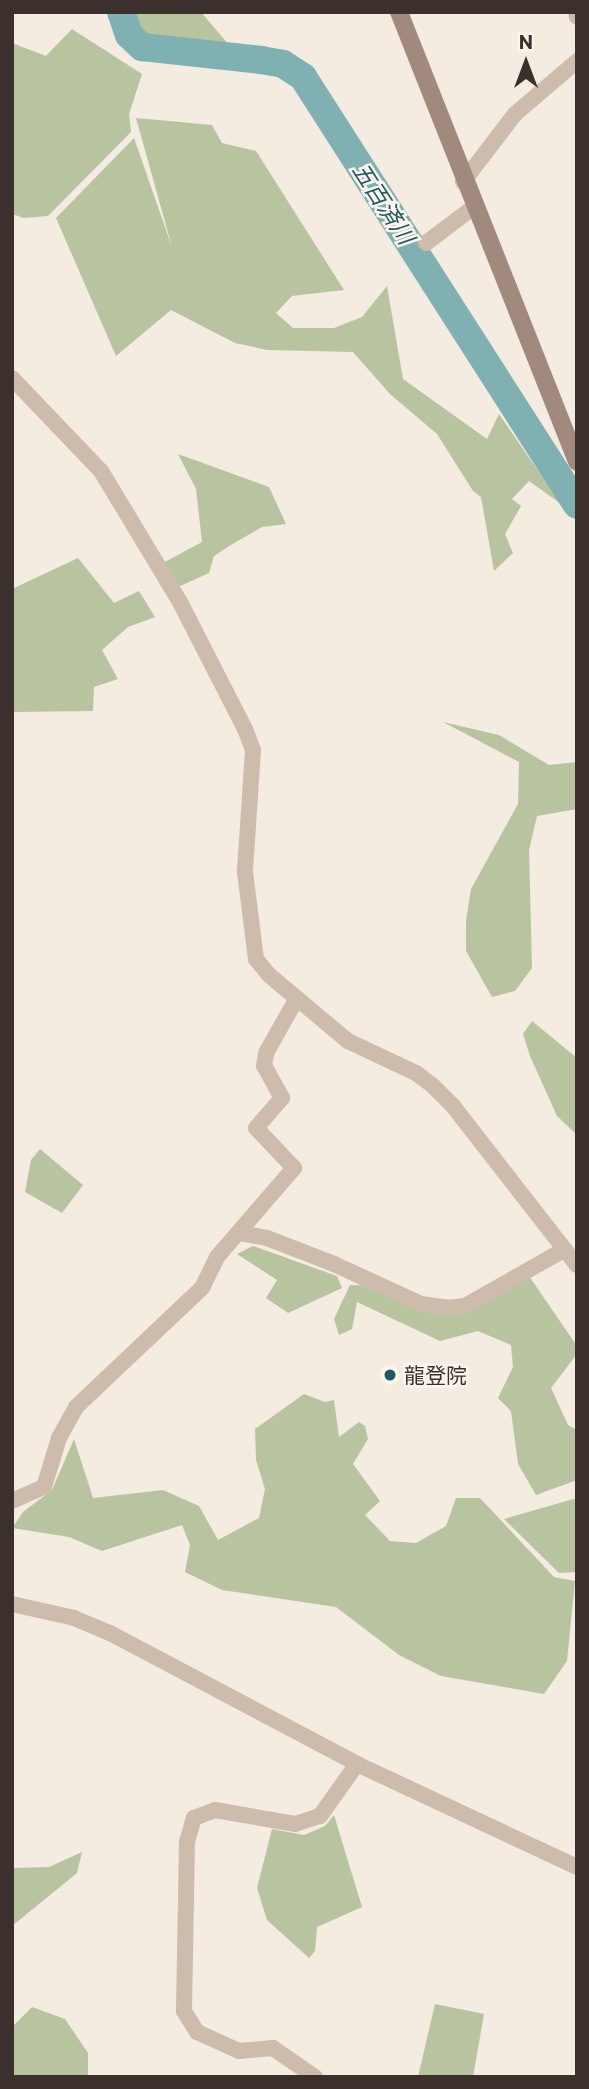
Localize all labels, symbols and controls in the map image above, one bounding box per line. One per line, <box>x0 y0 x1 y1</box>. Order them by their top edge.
north arrow <box>491 28 561 98</box>
text: N <box>519 30 533 53</box>
water label: 五百済川 <box>347 157 421 249</box>
place label: 龍登院 <box>404 1362 467 1388</box>
marker: 龍登院 <box>382 1367 398 1383</box>

